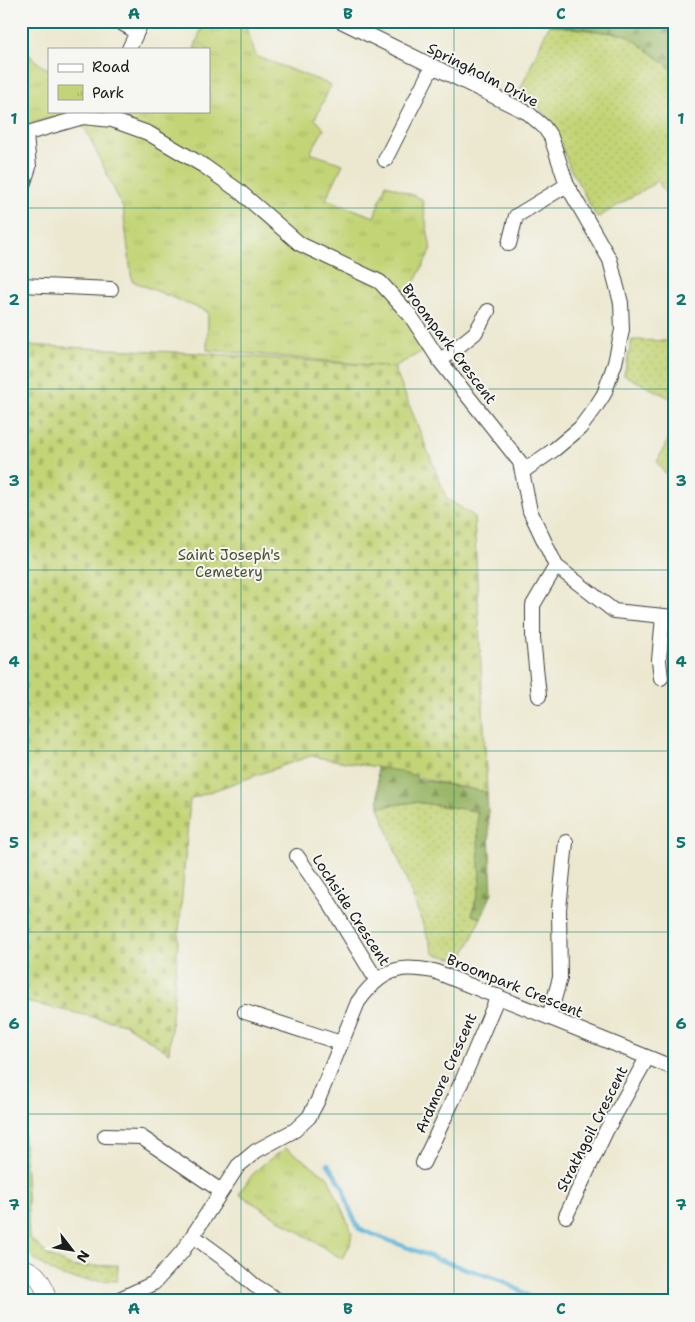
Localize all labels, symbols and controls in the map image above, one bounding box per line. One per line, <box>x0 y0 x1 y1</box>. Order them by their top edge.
text: A <box>128 3 140 24</box>
text: B <box>343 3 353 24</box>
text: C <box>556 3 566 24</box>
street label: Springholm Drive <box>424 38 542 112</box>
legend <box>48 48 210 112</box>
text: Road <box>92 57 130 77</box>
text: Park <box>92 83 124 103</box>
text: 1 <box>10 108 18 129</box>
text: 1 <box>677 108 685 129</box>
street label: Broompark Crescent <box>397 280 501 408</box>
text: 2 <box>8 289 20 310</box>
text: 2 <box>675 289 687 310</box>
text: 3 <box>8 470 20 491</box>
text: 3 <box>675 470 687 491</box>
park label: Saint Joseph's Cemetery <box>178 545 280 582</box>
text: 4 <box>8 651 20 672</box>
text: 4 <box>675 651 687 672</box>
text: 5 <box>9 832 19 853</box>
text: 5 <box>676 832 686 853</box>
street label: Lochside Crescent <box>307 850 395 970</box>
street label: Broompark Crescent <box>444 949 586 1023</box>
street label: Ardmore Crescent <box>410 1010 482 1136</box>
text: 6 <box>8 1013 20 1034</box>
text: 6 <box>675 1013 687 1034</box>
street label: Strathgoil Crescent <box>552 1063 632 1195</box>
text: 7 <box>8 1194 20 1215</box>
text: 7 <box>675 1194 687 1215</box>
north arrow <box>48 1224 98 1274</box>
text: N <box>73 1247 94 1266</box>
text: A <box>128 1298 140 1319</box>
text: B <box>343 1298 353 1319</box>
text: C <box>556 1298 566 1319</box>

